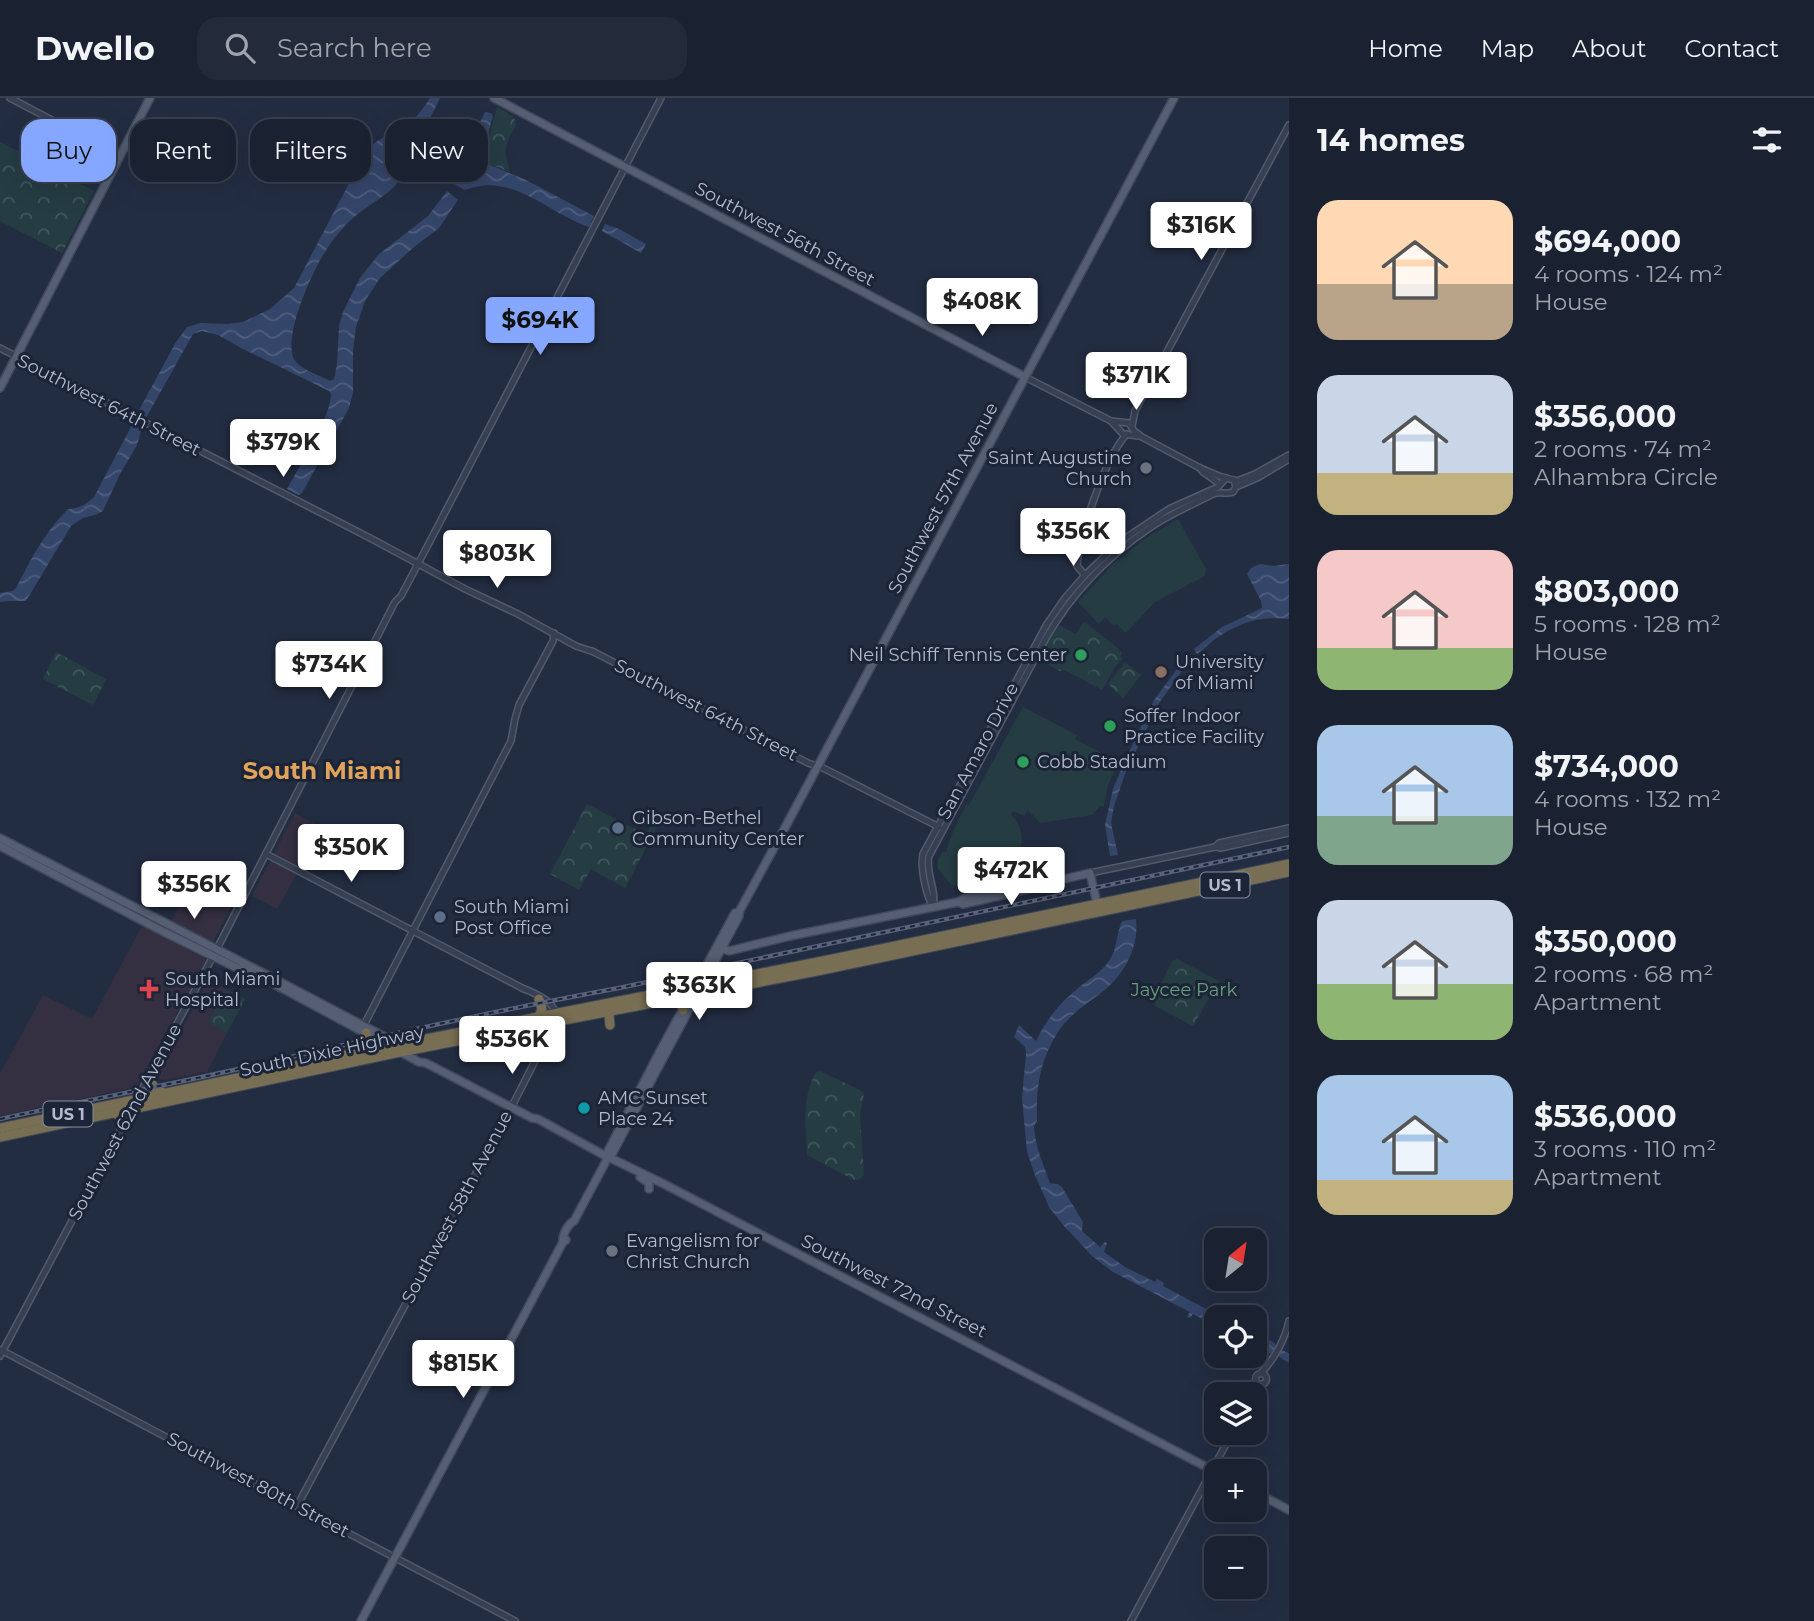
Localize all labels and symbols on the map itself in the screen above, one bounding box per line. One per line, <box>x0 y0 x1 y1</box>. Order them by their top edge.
street label: Southwest 56th Street <box>691 177 879 291</box>
pin: $316K <box>1152 202 1250 262</box>
pin: $408K <box>933 278 1031 338</box>
pin: $694K <box>491 298 589 357</box>
street label: Southwest 64th Street <box>14 349 204 461</box>
pin: $371K <box>1087 352 1185 412</box>
street label: Southwest 57th Avenue <box>883 399 1003 597</box>
pin: $379K <box>234 420 332 479</box>
place label: Saint Augustine Church <box>988 447 1132 490</box>
marker: Saint Augustine Church <box>1138 460 1154 476</box>
pin: $356K <box>1024 508 1122 568</box>
pin: $803K <box>448 531 546 590</box>
pin: $734K <box>280 642 378 701</box>
place label: Neil Schiff Tennis Center <box>849 644 1067 666</box>
marker: Neil Schiff Tennis Center <box>1073 647 1089 663</box>
place label: University of Miami <box>1175 651 1264 694</box>
street label: Southwest 64th Street <box>611 654 801 766</box>
marker: University of Miami <box>1153 664 1169 680</box>
street label: San Amaro Drive <box>933 679 1023 823</box>
place label: Soffer Indoor Practice Facility <box>1124 705 1264 748</box>
marker: Soffer Indoor Practice Facility <box>1102 718 1118 734</box>
place label: Cobb Stadium <box>1037 751 1167 773</box>
marker: Cobb Stadium <box>1015 754 1031 770</box>
district label: South Miami <box>243 756 401 785</box>
place label: Gibson-Bethel Community Center <box>632 807 804 850</box>
marker: Gibson-Bethel Community Center <box>610 820 626 836</box>
pin: $350K <box>302 824 400 884</box>
pin: $472K <box>962 848 1060 907</box>
pin: $356K <box>145 862 243 921</box>
road number: US 1 <box>1200 872 1250 898</box>
place label: South Miami Post Office <box>454 896 569 939</box>
marker: South Miami Post Office <box>432 909 448 925</box>
pin: $363K <box>650 962 748 1022</box>
place label: South Miami Hospital <box>165 968 280 1011</box>
marker: South Miami Hospital <box>139 979 159 999</box>
park label: Jaycee Park <box>1130 979 1237 1001</box>
pin: $536K <box>463 1016 561 1076</box>
street label: Southwest 62nd Avenue <box>64 1020 186 1224</box>
street label: South Dixie Highway <box>238 1021 426 1081</box>
place label: AMC Sunset Place 24 <box>598 1087 708 1130</box>
marker: AMC Sunset Place 24 <box>576 1100 592 1116</box>
road number: US 1 <box>43 1102 92 1126</box>
street label: Southwest 58th Avenue <box>397 1107 517 1307</box>
north arrow <box>1204 1228 1267 1292</box>
place label: Evangelism for Christ Church <box>626 1230 760 1273</box>
street label: Southwest 72nd Street <box>798 1230 990 1342</box>
marker: Evangelism for Christ Church <box>604 1243 620 1259</box>
pin: $815K <box>414 1340 512 1400</box>
street label: Southwest 80th Street <box>163 1428 353 1542</box>

